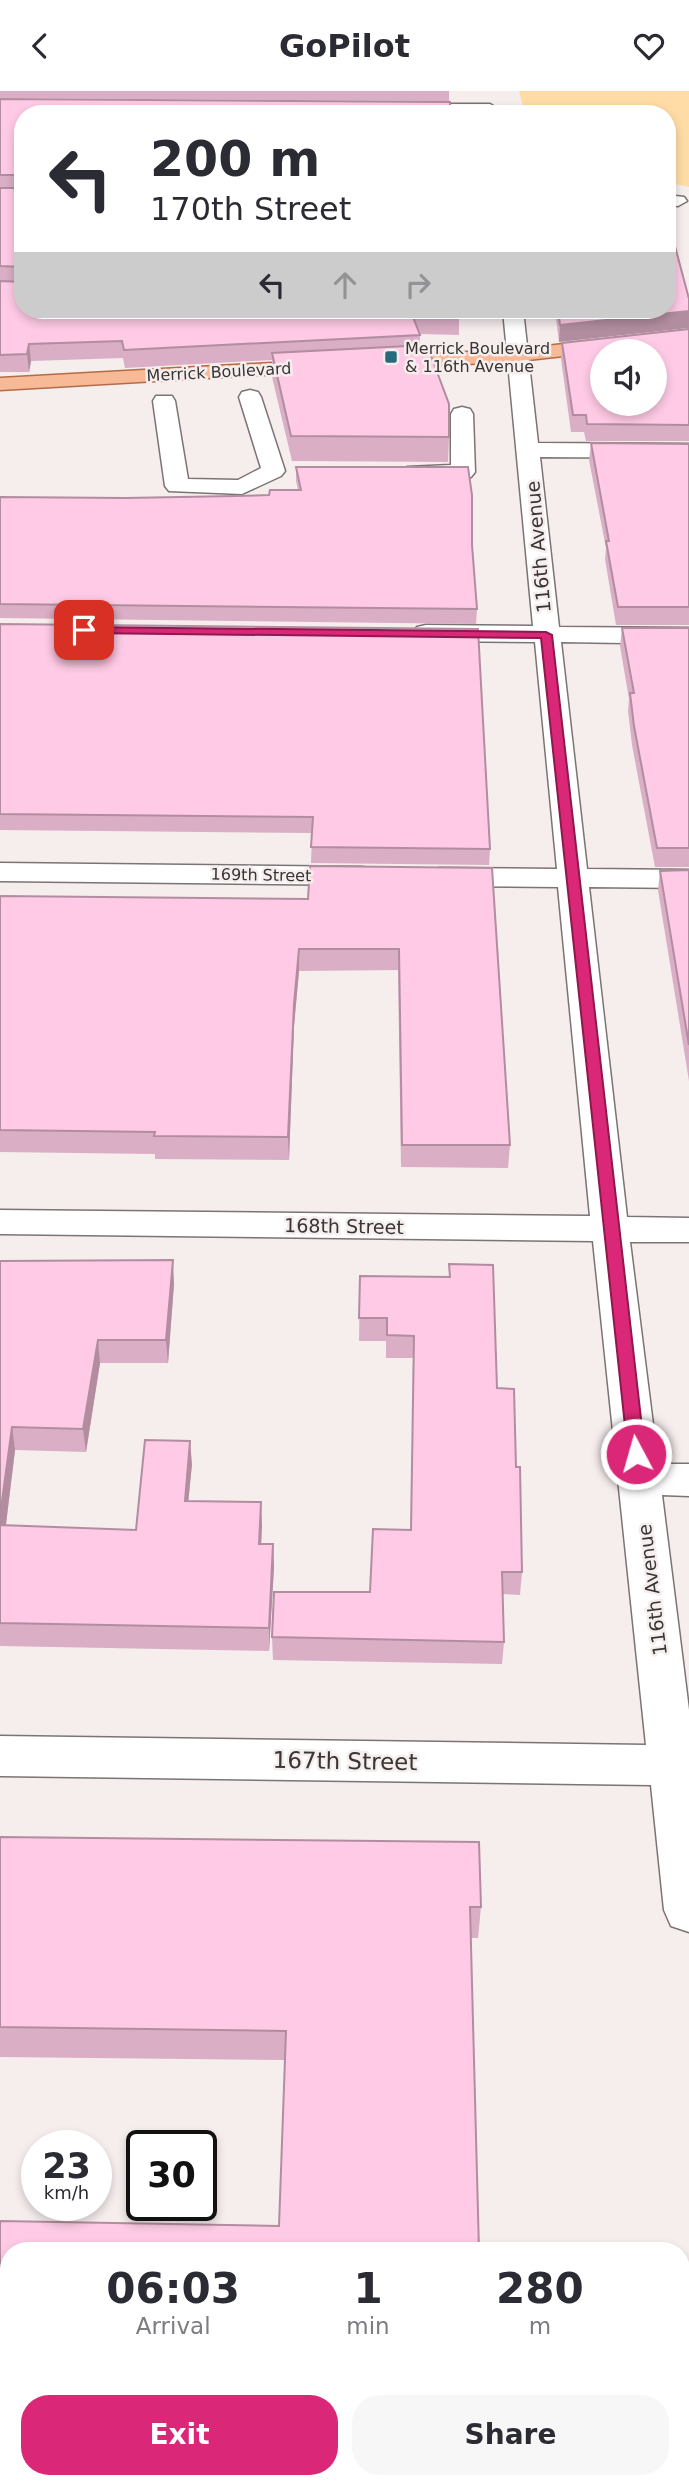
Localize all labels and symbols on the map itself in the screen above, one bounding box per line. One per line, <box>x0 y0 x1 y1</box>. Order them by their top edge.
place label: Merrick Boulevard & 116th Avenue <box>405 339 550 376</box>
marker: Merrick Boulevard & 116th Avenue <box>383 349 399 365</box>
street label: Merrick Boulevard <box>146 359 292 385</box>
street label: 116th Avenue <box>521 480 555 614</box>
pin <box>54 600 114 660</box>
street label: 169th Street <box>211 865 311 885</box>
street label: 168th Street <box>284 1214 404 1238</box>
position arrow <box>599 1417 673 1491</box>
street label: 116th Avenue <box>633 1523 671 1657</box>
street label: 167th Street <box>272 1747 418 1775</box>
speed limit sign: 30 <box>126 2130 217 2221</box>

